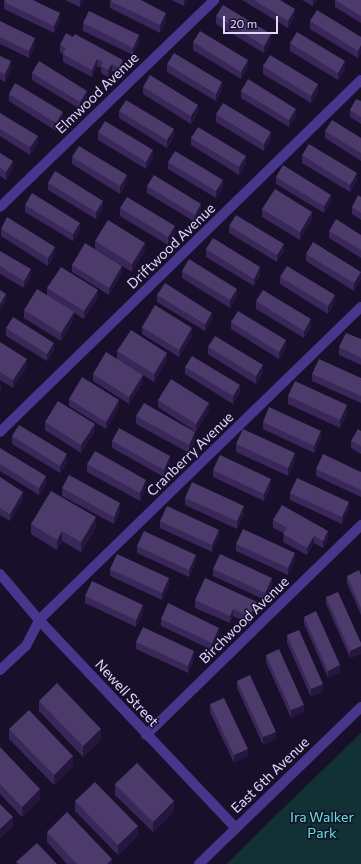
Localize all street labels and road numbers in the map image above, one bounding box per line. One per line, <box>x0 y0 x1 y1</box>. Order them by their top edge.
street label: Elmwood Avenue <box>52 49 142 137</box>
street label: Driftwood Avenue <box>123 200 219 292</box>
street label: Cranberry Avenue <box>143 408 237 500</box>
street label: Birchwood Avenue <box>196 573 292 667</box>
street label: Newell Street <box>92 656 162 730</box>
street label: East 6th Avenue <box>227 734 313 816</box>

